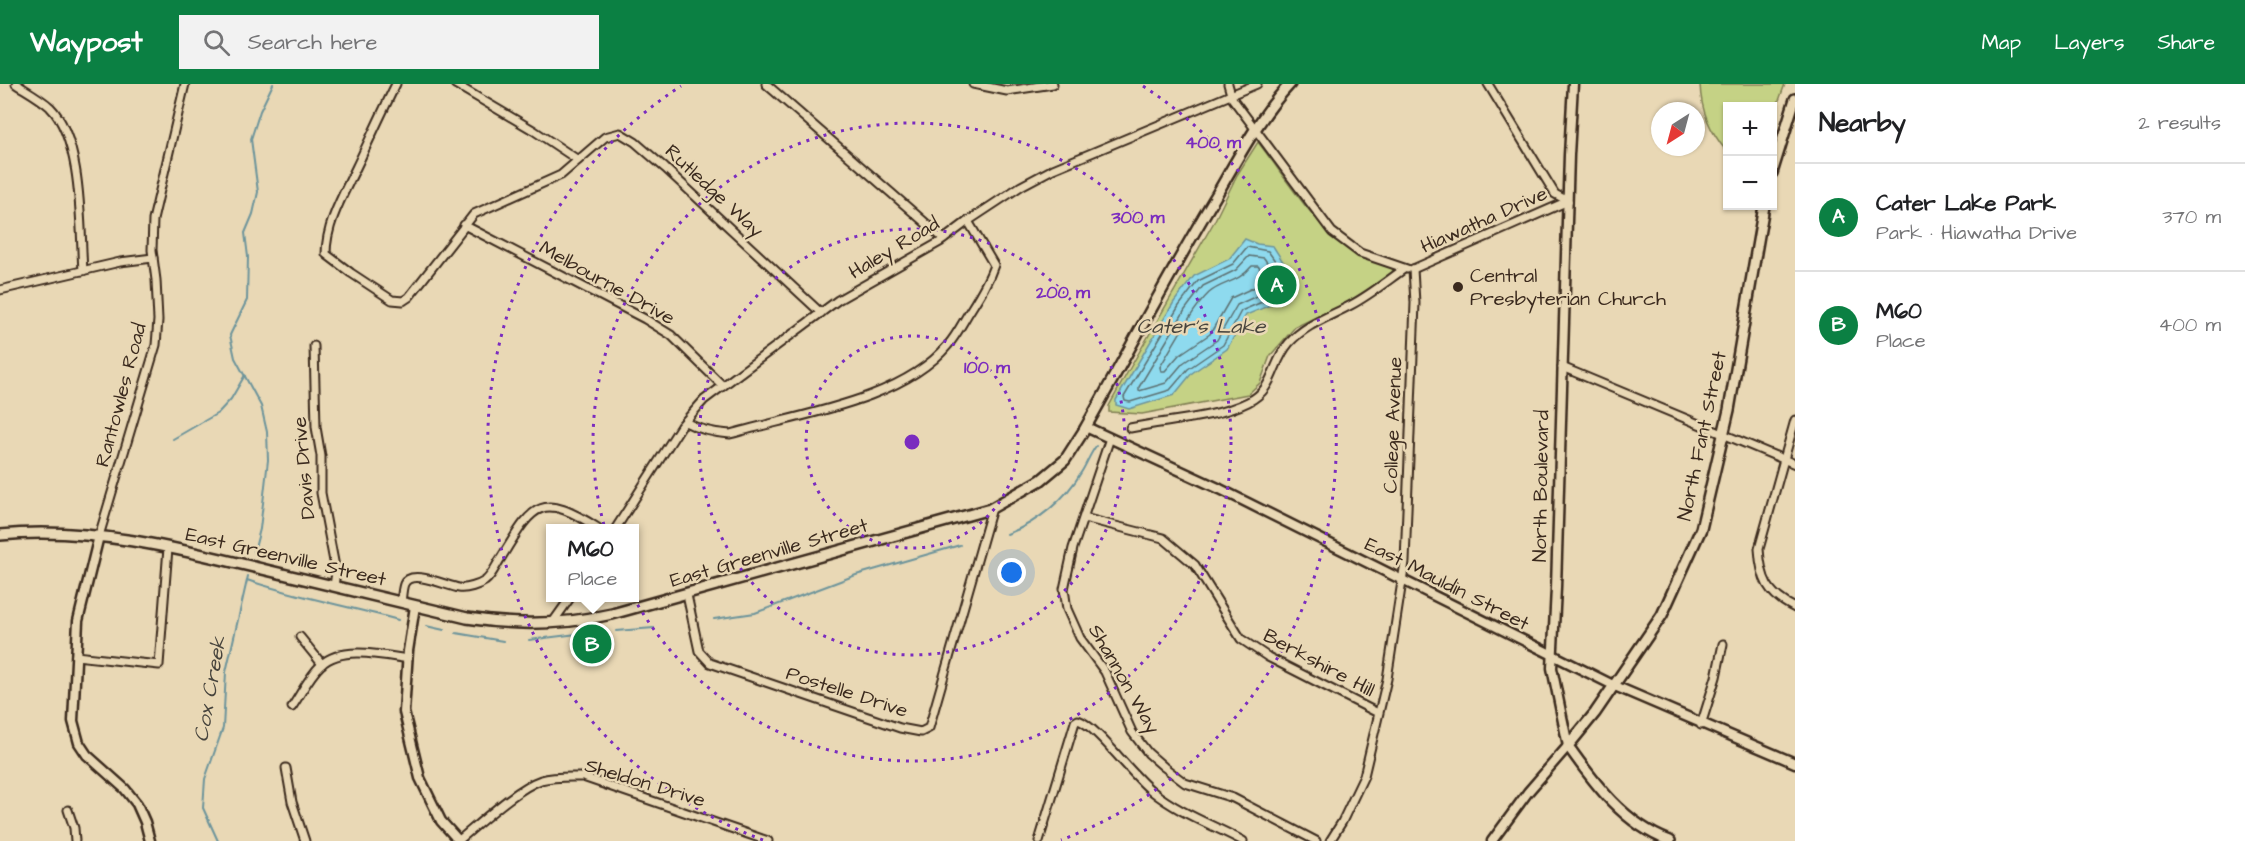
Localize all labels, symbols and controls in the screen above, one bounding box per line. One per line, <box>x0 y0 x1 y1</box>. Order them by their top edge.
search box <box>179 15 599 69</box>
text: Waypost <box>30 23 143 62</box>
icon: search <box>200 26 233 59</box>
text: Search here <box>248 27 378 58</box>
text: Map <box>1981 28 2021 57</box>
text: Layers <box>2054 28 2124 57</box>
text: Share <box>2157 28 2215 57</box>
north arrow <box>1651 102 1705 156</box>
map controls <box>1723 102 1777 210</box>
button: + <box>1723 102 1777 156</box>
text: Nearby <box>1819 105 1906 141</box>
text: 2 results <box>2138 109 2221 137</box>
text: 400 m <box>1185 130 1242 155</box>
street label: Rutledge Way <box>658 138 770 245</box>
button: − <box>1723 156 1777 210</box>
street label: Hiawatha Drive <box>1416 179 1552 260</box>
text: Cater Lake Park <box>1876 188 2056 219</box>
text: A <box>1832 203 1845 231</box>
text: 370 m <box>2162 203 2221 231</box>
text: 300 m <box>1110 205 1166 230</box>
street label: Haley Road <box>843 210 945 287</box>
text: Park · Hiawatha Drive <box>1876 219 2077 247</box>
street label: Melbourne Drive <box>534 234 680 332</box>
pin: A <box>1258 262 1296 308</box>
place label: Central Presbyterian Church <box>1470 262 1666 314</box>
text: 200 m <box>1035 280 1091 305</box>
marker: Central Presbyterian Church <box>1451 280 1465 294</box>
text: M60 <box>1876 296 1922 327</box>
text: B <box>1831 311 1846 339</box>
text: 400 m <box>2159 311 2221 339</box>
water label: Cater’s Lake <box>1137 312 1267 341</box>
street label: Rantowles Road <box>88 320 154 470</box>
text: Place <box>1876 327 1926 355</box>
street label: North Fant Street <box>1670 349 1734 523</box>
text: 100 m <box>964 355 1011 380</box>
street label: College Avenue <box>1377 356 1410 494</box>
street label: North Boulevard <box>1526 410 1556 562</box>
street label: Davis Drive <box>286 415 322 520</box>
centre of rings <box>902 432 922 452</box>
street label: East Greenville Street <box>667 511 871 595</box>
street label: East Greenville Street <box>183 520 389 594</box>
popup <box>546 524 639 602</box>
street label: East Mauldin Street <box>1360 530 1534 638</box>
text: M60 <box>568 534 614 565</box>
your location <box>997 558 1026 587</box>
text: Place <box>568 565 617 593</box>
street label: Shannon Way <box>1080 619 1167 739</box>
pin: B <box>572 622 612 666</box>
street label: Berkshire Hill <box>1258 622 1380 704</box>
water label: Cox Creek <box>186 633 234 744</box>
street label: Postelle Drive <box>783 659 912 725</box>
street label: Sheldon Drive <box>581 751 709 815</box>

